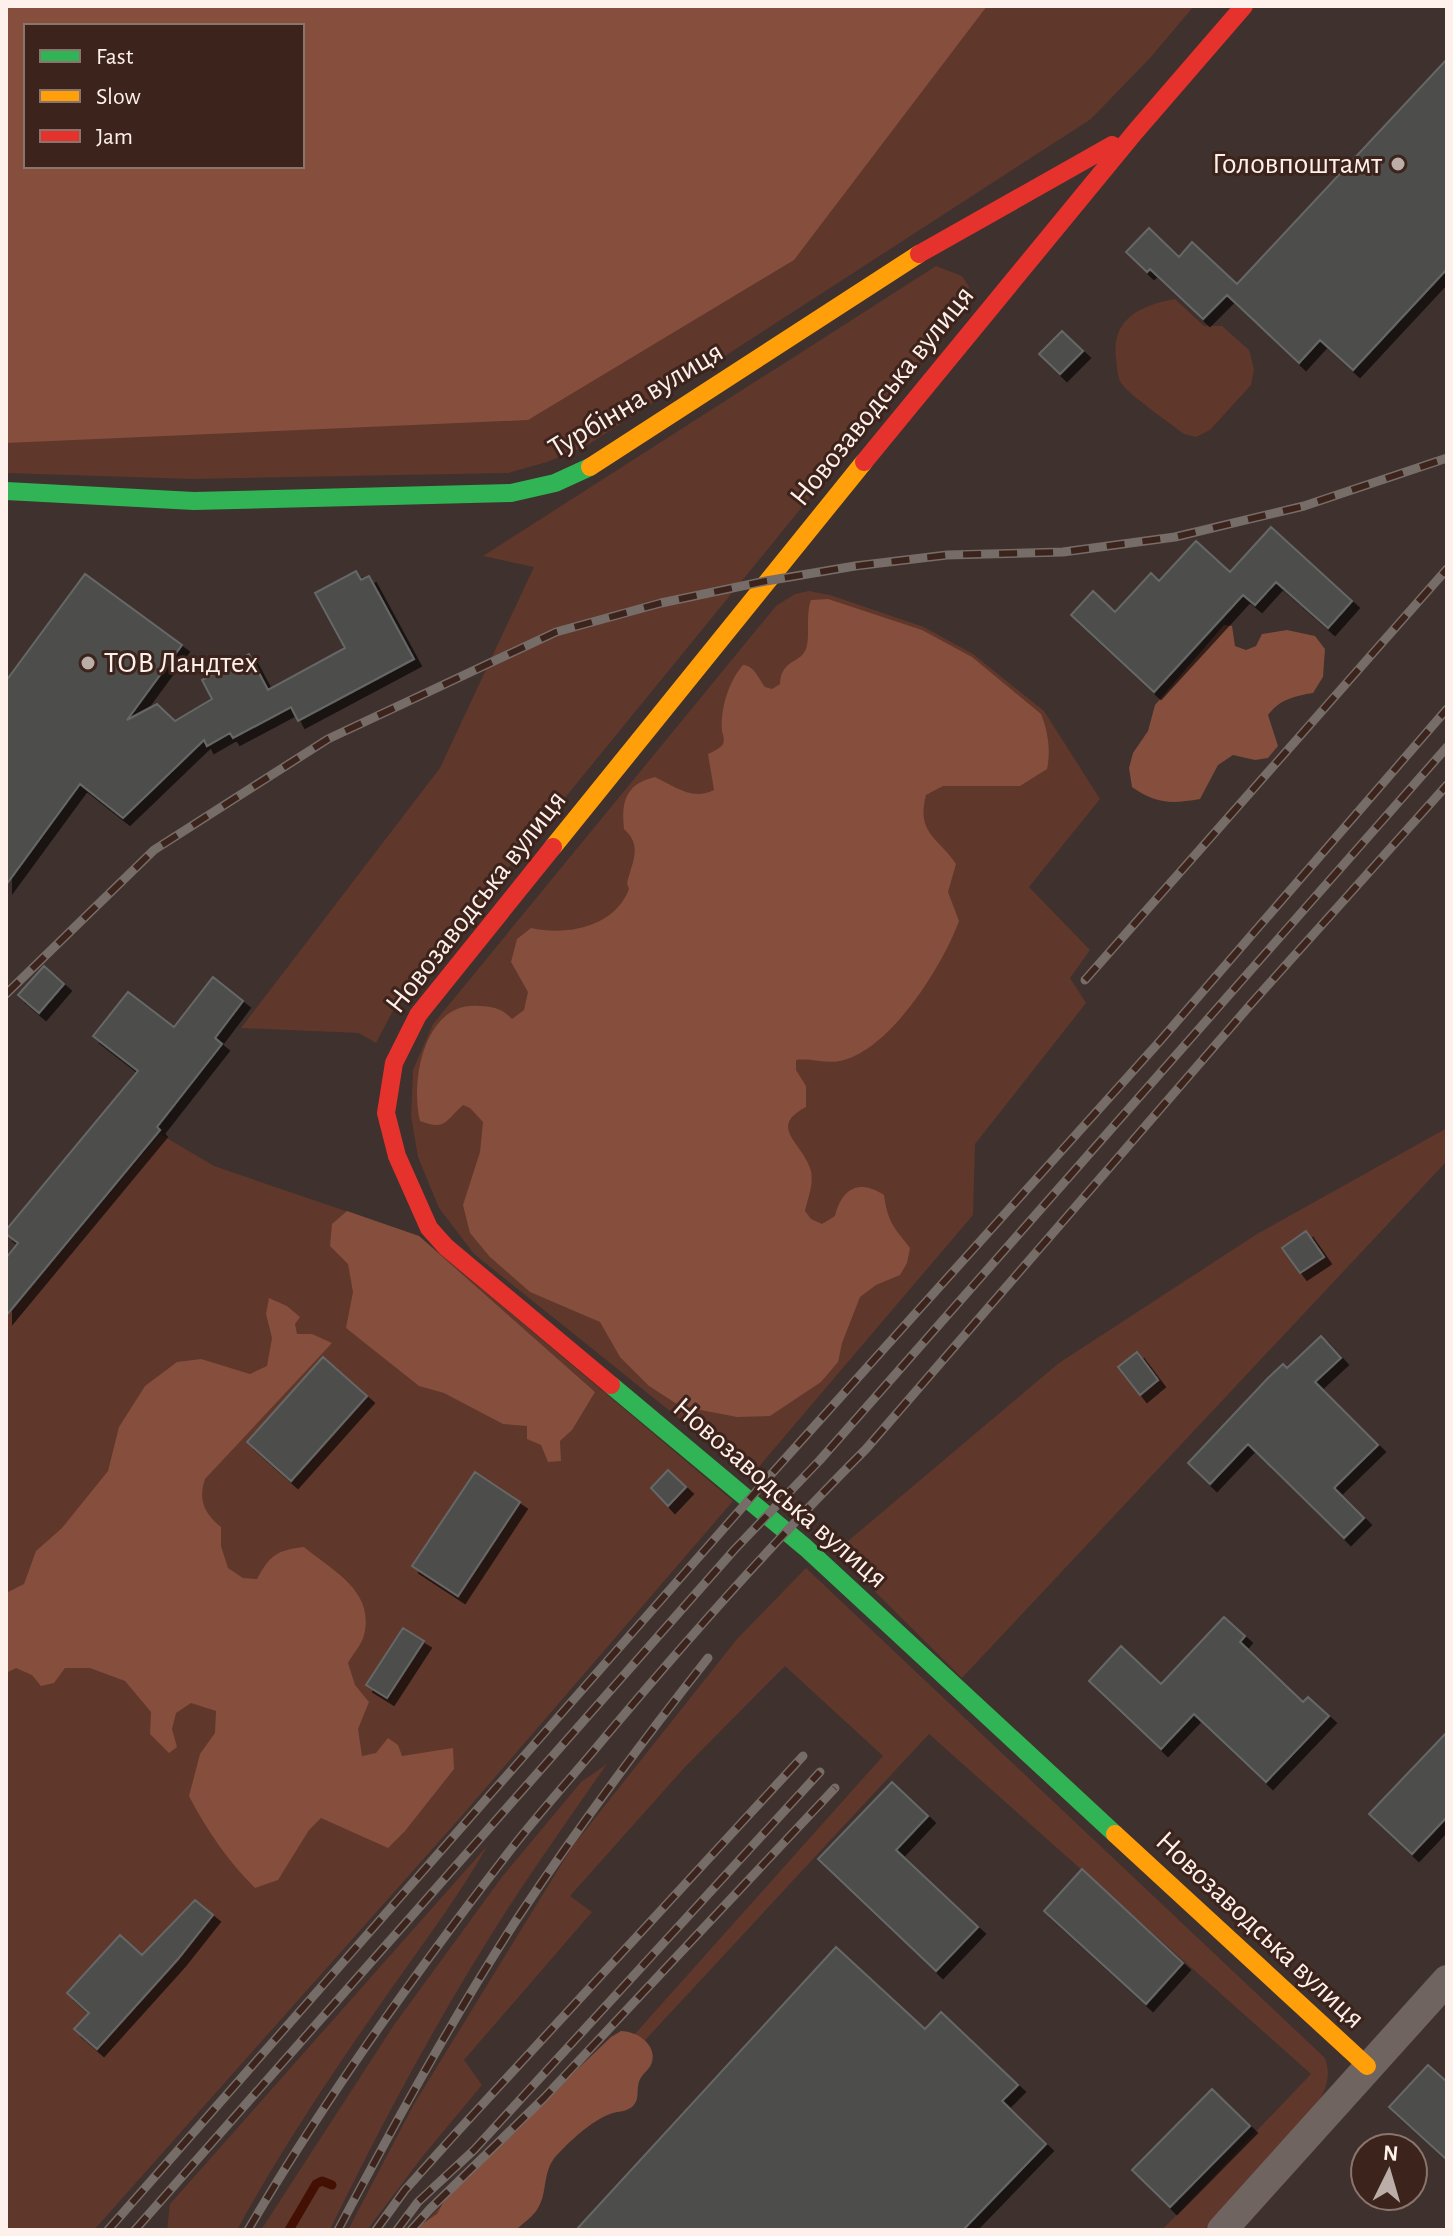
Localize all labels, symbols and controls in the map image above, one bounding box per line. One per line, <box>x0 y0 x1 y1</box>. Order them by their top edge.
legend <box>24 24 304 168</box>
text: Fast <box>96 45 134 69</box>
text: Slow <box>96 85 141 109</box>
text: Jam <box>96 125 133 149</box>
place label: Головпоштамт <box>1212 149 1382 179</box>
marker: Головпоштамт <box>1389 155 1407 173</box>
street label: Новозаводська вулиця <box>784 280 980 512</box>
street label: Турбінна вулиця <box>544 336 728 464</box>
place label: ТОВ Ландтех <box>104 648 258 678</box>
marker: ТОВ Ландтех <box>79 654 97 672</box>
street label: Новозаводська вулиця <box>380 785 572 1019</box>
street label: Новозаводська вулиця <box>667 1392 893 1594</box>
street label: Новозаводська вулиця <box>1150 1826 1370 2034</box>
north arrow <box>1349 2132 1429 2212</box>
text: N <box>1382 2141 1399 2165</box>

